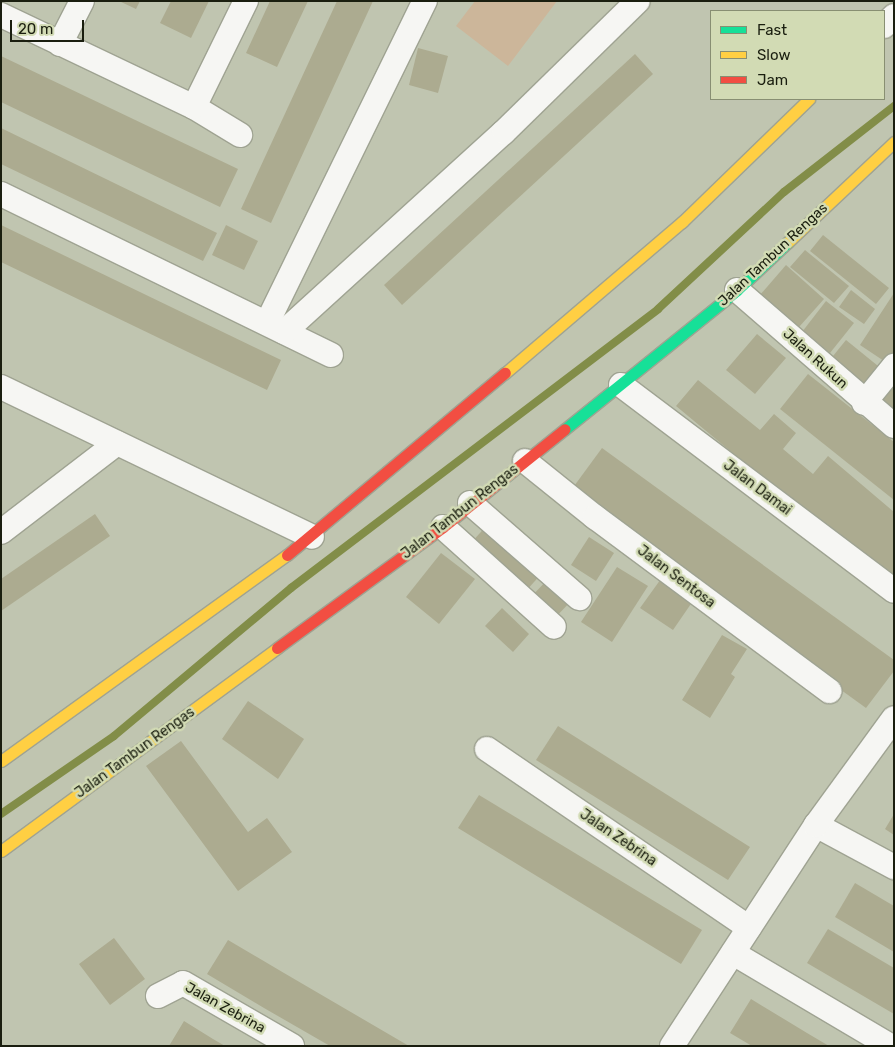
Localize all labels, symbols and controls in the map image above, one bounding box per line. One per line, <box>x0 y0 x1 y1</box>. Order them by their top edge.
scale bar <box>12 10 86 42</box>
legend <box>710 10 885 100</box>
text: 20 m <box>18 20 53 38</box>
text: Fast <box>757 21 787 39</box>
text: Slow <box>757 46 790 64</box>
text: Jam <box>757 71 788 89</box>
street label: Jalan Tambun Rengas <box>715 200 831 310</box>
street label: Jalan Rukun <box>779 326 851 392</box>
street label: Jalan Damai <box>720 457 794 519</box>
street label: Jalan Tambun Rengas <box>398 461 522 563</box>
street label: Jalan Sentosa <box>634 542 718 612</box>
street label: Jalan Tambun Rengas <box>72 704 198 802</box>
street label: Jalan Zebrina <box>576 806 660 870</box>
street label: Jalan Zebrina <box>182 979 268 1037</box>

